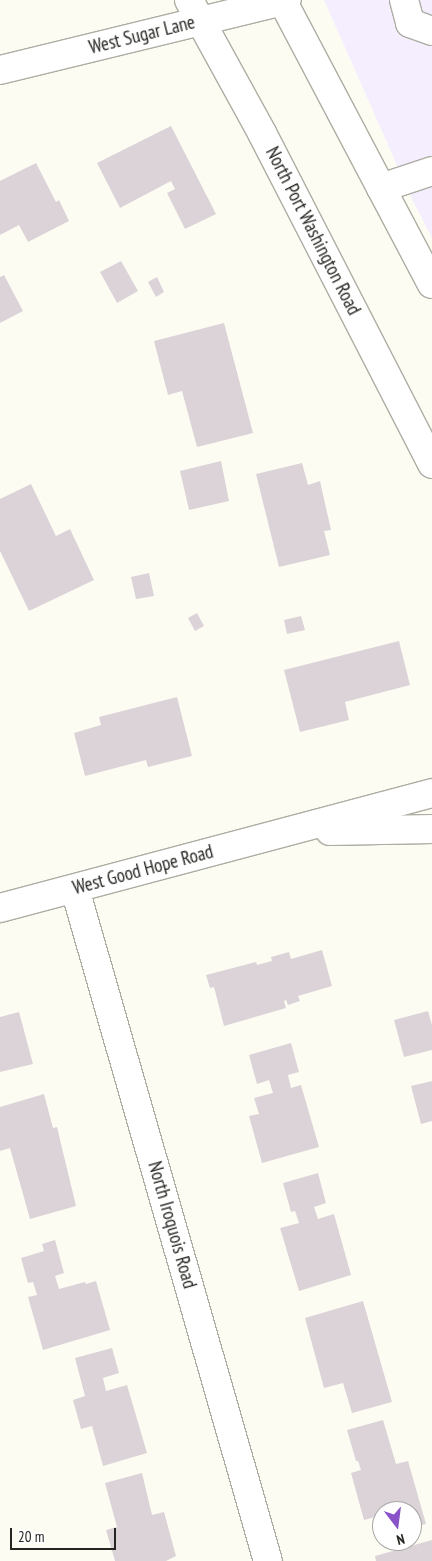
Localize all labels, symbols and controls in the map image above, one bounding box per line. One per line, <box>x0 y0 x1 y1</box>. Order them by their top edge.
street label: West Sugar Lane <box>87 11 197 59</box>
street label: North Port Washington Road <box>261 143 365 319</box>
street label: West Good Hope Road <box>70 840 216 900</box>
street label: North Iroquois Road <box>143 1159 201 1291</box>
north arrow <box>372 1501 422 1551</box>
scale bar <box>12 1518 119 1550</box>
text: 20 m <box>18 1527 44 1546</box>
text: N <box>395 1530 407 1549</box>

